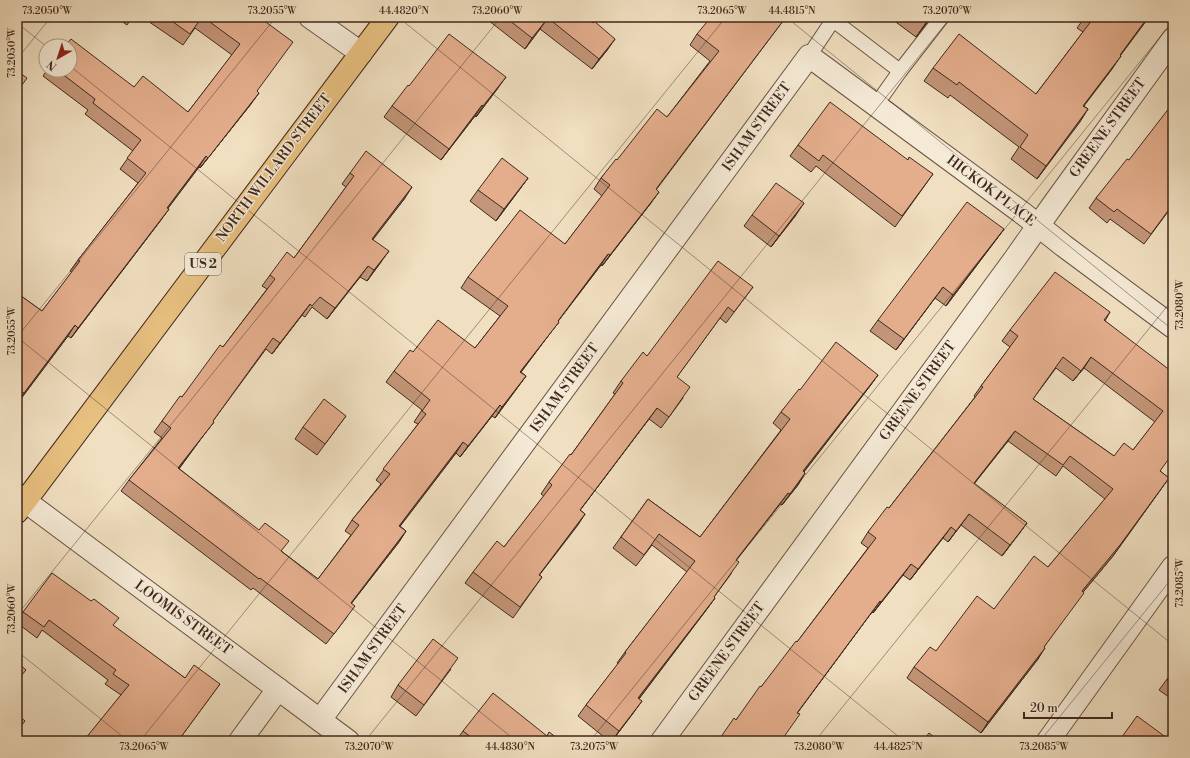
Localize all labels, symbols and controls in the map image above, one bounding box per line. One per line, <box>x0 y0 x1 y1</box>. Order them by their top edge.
text: 73.2050°W <box>22 5 73 17</box>
text: 73.2055°W <box>248 5 297 17</box>
text: 44.4820°N <box>379 5 429 17</box>
text: 73.2060°W <box>472 5 523 17</box>
text: 73.2065°W <box>697 5 748 17</box>
text: 44.4815°N <box>768 5 816 17</box>
text: 73.2070°W <box>922 5 972 17</box>
text: 73.2050°W <box>6 27 18 78</box>
north arrow <box>38 38 78 78</box>
text: N <box>44 57 60 73</box>
street label: GREENE STREET <box>1066 75 1150 181</box>
street label: ISHAM STREET <box>719 79 795 175</box>
street label: NORTH WILLARD STREET <box>212 90 336 246</box>
street label: HICKOK PLACE <box>943 151 1039 231</box>
road number: US 2 <box>185 253 221 275</box>
text: 73.2080°W <box>1174 279 1186 330</box>
text: 73.2055°W <box>6 306 18 355</box>
street label: GREENE STREET <box>876 338 960 444</box>
street label: ISHAM STREET <box>527 340 603 436</box>
text: 73.2085°W <box>1174 557 1186 608</box>
street label: LOOMIS STREET <box>131 577 235 659</box>
text: 73.2060°W <box>6 583 18 634</box>
street label: GREENE STREET <box>685 599 769 705</box>
street label: ISHAM STREET <box>335 601 411 697</box>
scale bar <box>1024 694 1112 720</box>
text: 20 m <box>1030 701 1058 716</box>
text: 73.2065°W <box>119 741 170 753</box>
text: 73.2070°W <box>344 741 394 753</box>
text: 44.4830°N <box>485 741 535 753</box>
text: 73.2075°W <box>570 741 619 753</box>
text: 73.2080°W <box>794 741 845 753</box>
text: 44.4825°N <box>874 741 923 753</box>
text: 73.2085°W <box>1019 741 1070 753</box>

